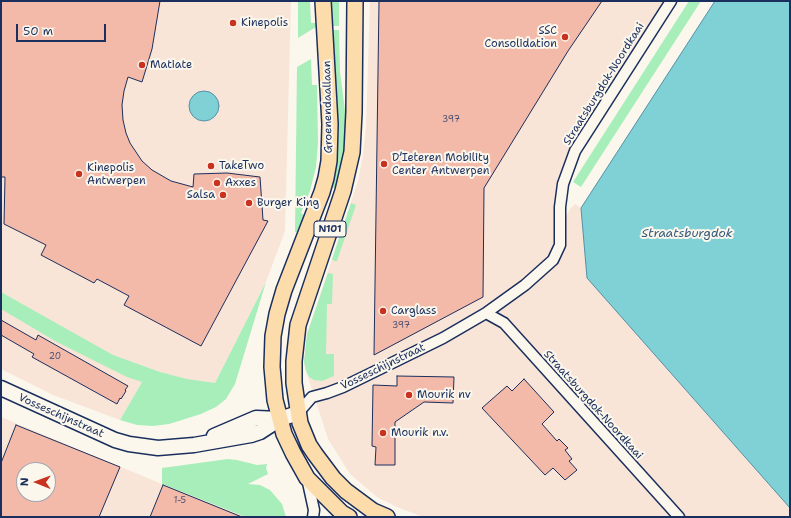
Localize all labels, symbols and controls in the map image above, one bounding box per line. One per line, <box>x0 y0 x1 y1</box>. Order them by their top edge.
scale bar <box>18 16 108 42</box>
place label: Kinepolis <box>241 16 288 30</box>
marker: Kinepolis <box>228 18 238 28</box>
street label: Straatsburgdok-Noordkaai <box>561 20 647 148</box>
text: 50 m <box>23 23 53 39</box>
place label: SSC Consolidation <box>485 24 557 50</box>
marker: SSC Consolidation <box>560 32 570 42</box>
place label: Matiate <box>150 58 192 72</box>
marker: Matiate <box>137 60 147 70</box>
street label: Groenendaallaan <box>321 61 335 153</box>
house number: 397 <box>442 115 460 125</box>
place label: D’Ieteren Mobility Center Antwerpen <box>392 151 490 177</box>
place label: TakeTwo <box>219 159 264 173</box>
marker: D’Ieteren Mobility Center Antwerpen <box>379 159 389 169</box>
place label: Kinepolis Antwerpen <box>87 161 146 187</box>
marker: TakeTwo <box>206 161 216 171</box>
marker: Kinepolis Antwerpen <box>74 169 84 179</box>
place label: Axxes <box>225 176 256 190</box>
marker: Axxes <box>212 178 222 188</box>
place label: Salsa <box>187 188 215 202</box>
marker: Salsa <box>218 190 228 200</box>
place label: Burger King <box>257 196 319 210</box>
marker: Burger King <box>244 198 254 208</box>
road number: N101 <box>314 221 346 237</box>
water label: Straatsburgdok <box>641 227 733 241</box>
place label: Carglass <box>391 304 436 318</box>
marker: Carglass <box>378 306 388 316</box>
house number: 397 <box>392 321 410 331</box>
street label: Vosseschijnstraat <box>339 341 427 393</box>
street label: Straatsburgdok-Noordkaai <box>541 348 645 462</box>
house number: 20 <box>49 352 61 362</box>
place label: Mourik nv <box>417 388 471 402</box>
marker: Mourik nv <box>404 390 414 400</box>
street label: Vosseschijnstraat <box>16 391 106 441</box>
place label: Mourik n.v. <box>391 426 448 440</box>
marker: Mourik n.v. <box>378 428 388 438</box>
north arrow <box>16 462 56 502</box>
text: N <box>17 477 32 486</box>
house number: 1-5 <box>174 496 186 506</box>

